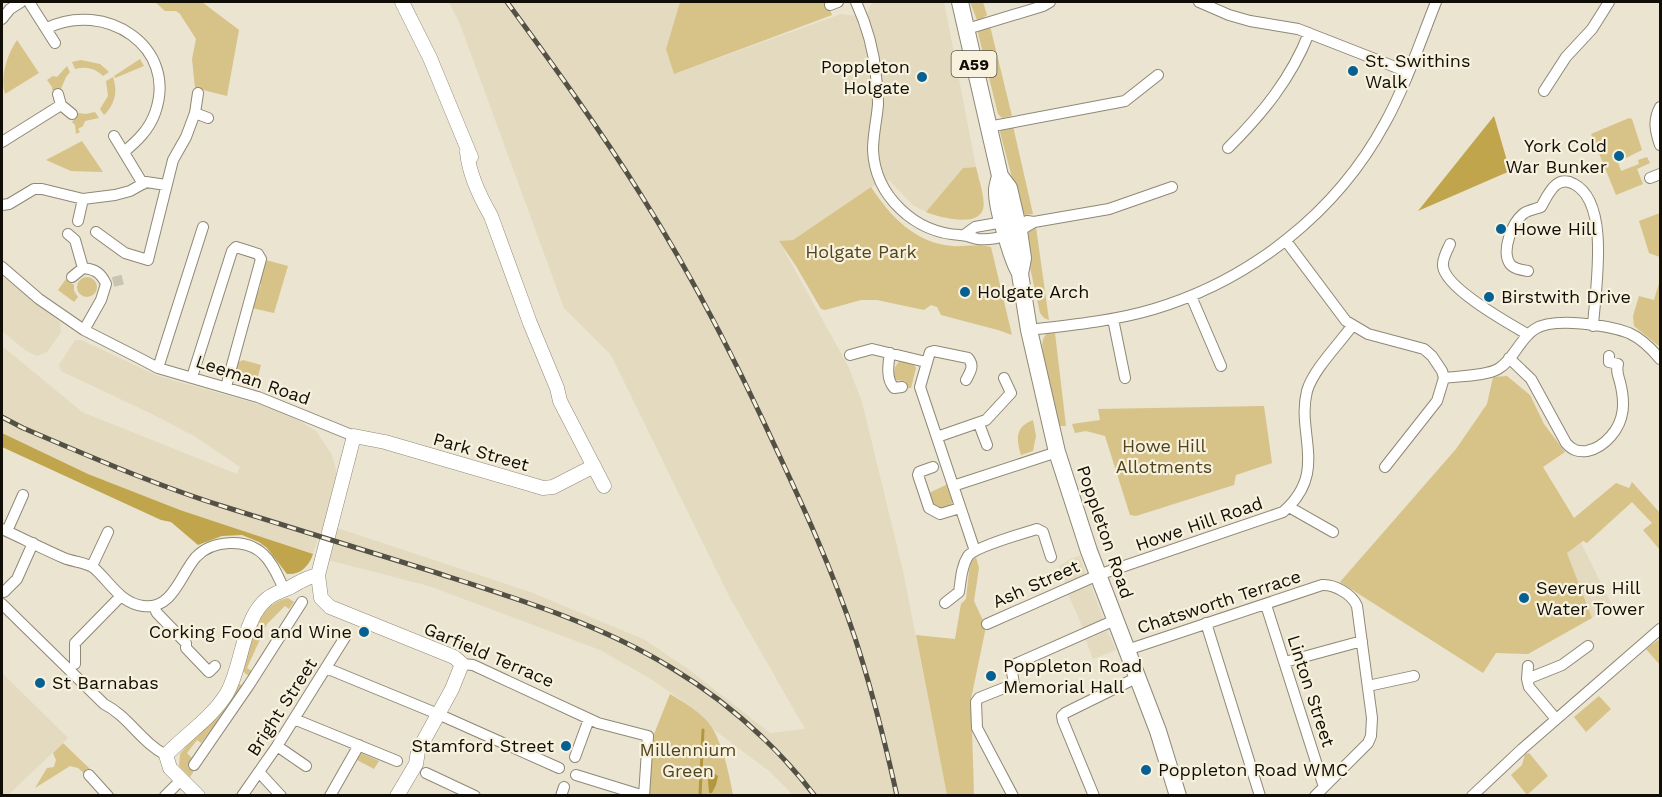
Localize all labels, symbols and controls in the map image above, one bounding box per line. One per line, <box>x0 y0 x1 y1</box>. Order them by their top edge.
place label: St. Swithins Walk <box>1365 50 1470 92</box>
road number: A59 <box>952 51 996 77</box>
place label: Poppleton Holgate <box>821 56 910 98</box>
marker: St. Swithins Walk <box>1346 64 1360 78</box>
marker: Poppleton Holgate <box>915 70 929 84</box>
place label: York Cold War Bunker <box>1506 135 1607 177</box>
marker: York Cold War Bunker <box>1612 149 1626 163</box>
place label: Howe Hill <box>1513 218 1597 239</box>
marker: Howe Hill <box>1494 222 1508 236</box>
park label: Holgate Park <box>805 241 917 262</box>
place label: Holgate Arch <box>977 281 1089 302</box>
marker: Holgate Arch <box>958 285 972 299</box>
place label: Birstwith Drive <box>1501 286 1631 307</box>
marker: Birstwith Drive <box>1482 290 1496 304</box>
street label: Leeman Road <box>193 350 313 409</box>
street label: Park Street <box>431 428 532 475</box>
park label: Howe Hill Allotments <box>1116 435 1212 477</box>
street label: Poppleton Road <box>1073 463 1138 601</box>
street label: Howe Hill Road <box>1132 492 1265 555</box>
street label: Ash Street <box>989 555 1083 612</box>
street label: Chatsworth Terrace <box>1134 565 1303 638</box>
place label: Severus Hill Water Tower <box>1536 577 1645 619</box>
marker: Severus Hill Water Tower <box>1517 591 1531 605</box>
street label: Garfield Terrace <box>421 618 558 691</box>
place label: Corking Food and Wine <box>149 621 352 642</box>
marker: Corking Food and Wine <box>357 625 371 639</box>
street label: Linton Street <box>1284 632 1340 750</box>
street label: Bright Street <box>242 654 321 760</box>
place label: Poppleton Road Memorial Hall <box>1003 655 1142 697</box>
marker: Poppleton Road Memorial Hall <box>984 669 998 683</box>
place label: St Barnabas <box>52 672 159 693</box>
marker: St Barnabas <box>33 676 47 690</box>
place label: Stamford Street <box>411 735 554 756</box>
marker: Stamford Street <box>559 739 573 753</box>
park label: Millennium Green <box>640 739 736 781</box>
place label: Poppleton Road WMC <box>1158 759 1348 780</box>
marker: Poppleton Road WMC <box>1139 763 1153 777</box>

